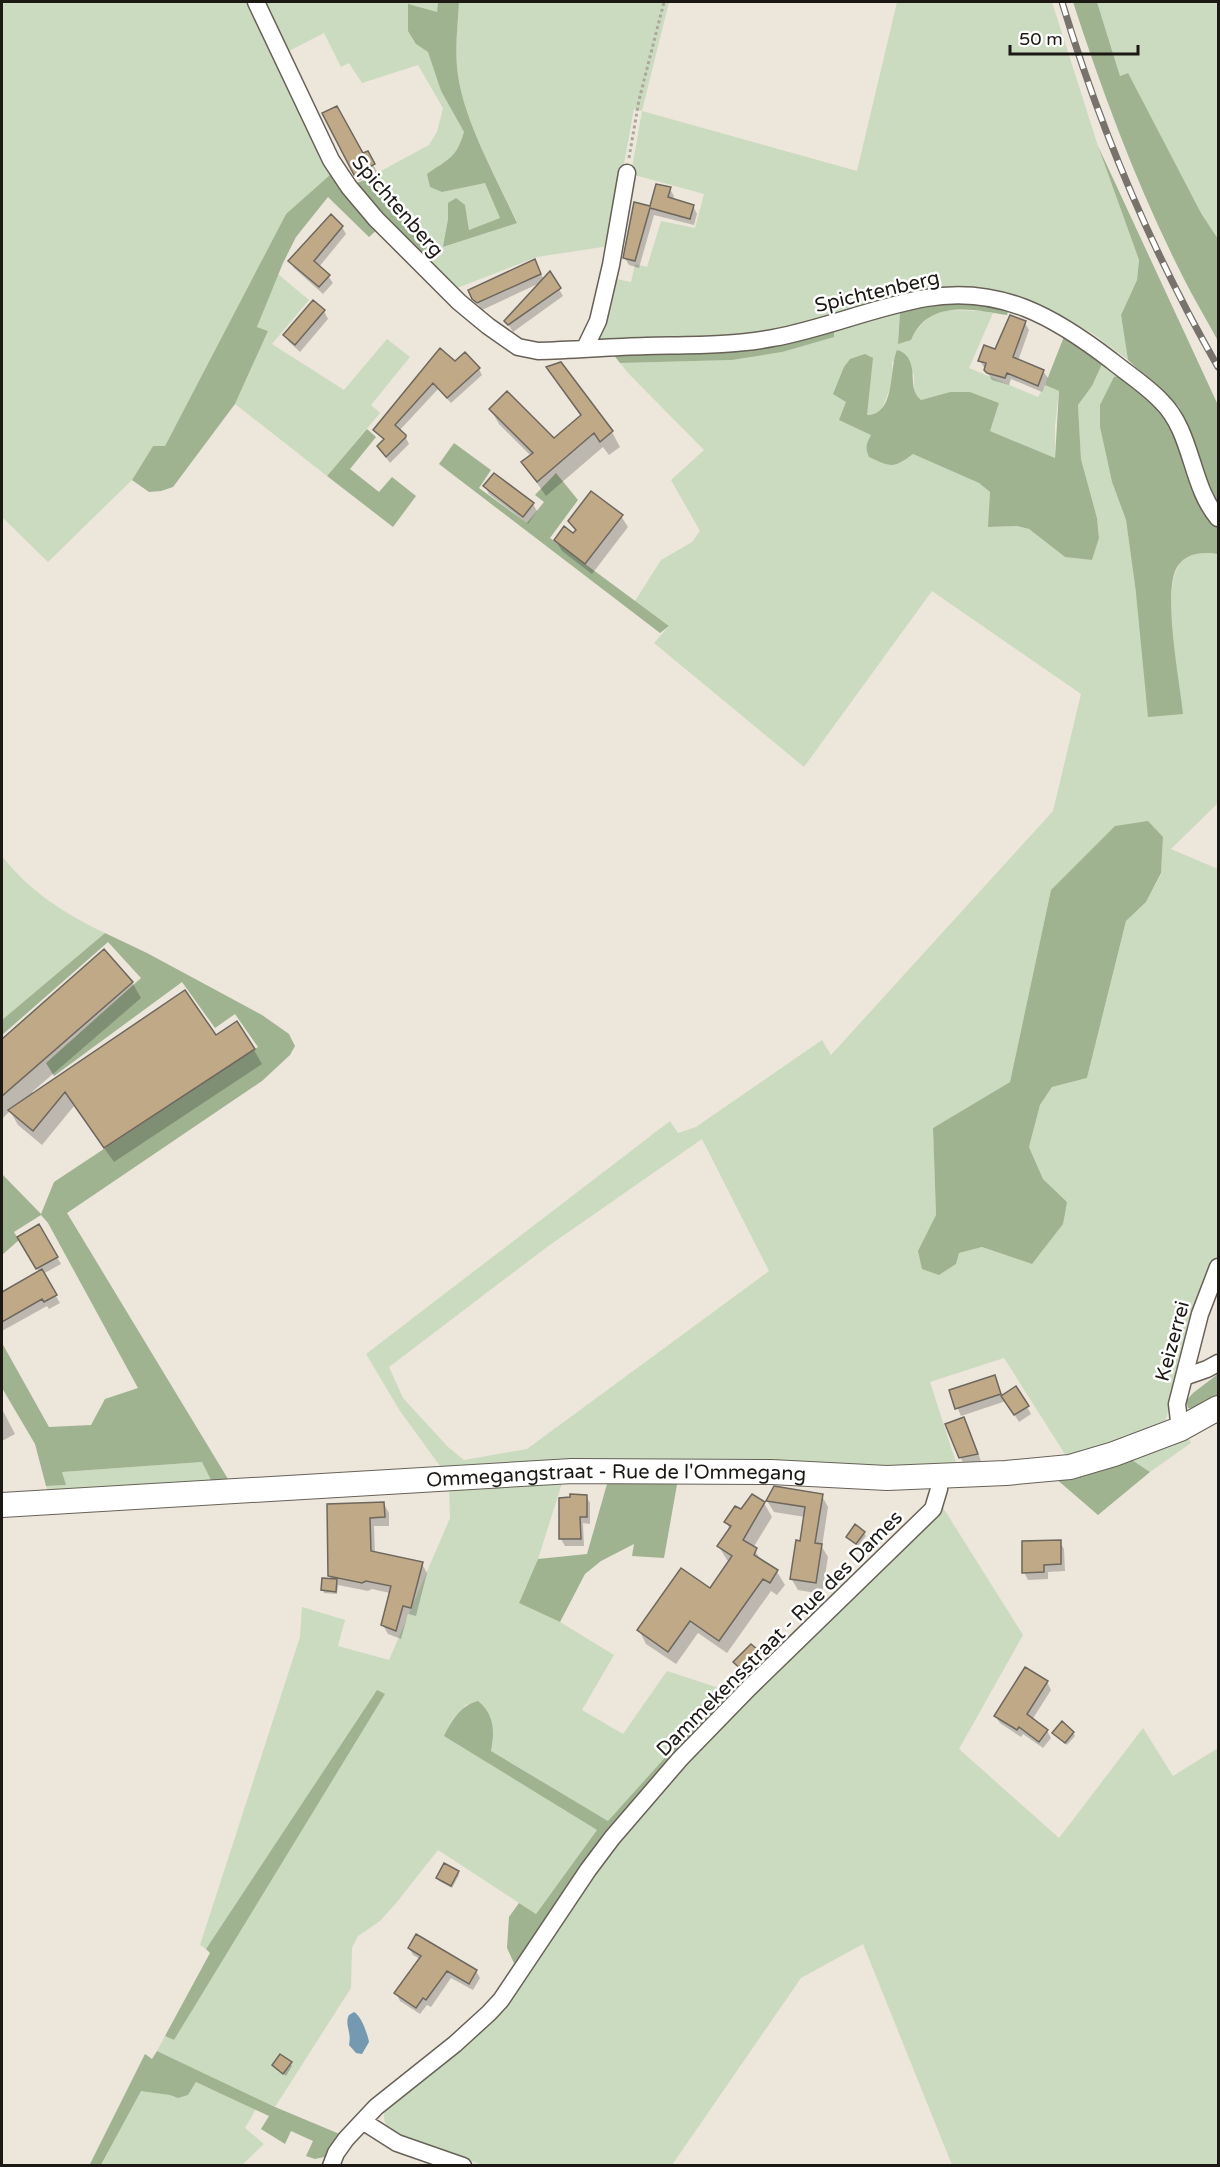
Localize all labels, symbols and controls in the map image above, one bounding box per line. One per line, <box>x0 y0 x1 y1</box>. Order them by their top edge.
scale bar <box>1010 18 1138 56</box>
text: 50 m <box>1019 28 1063 50</box>
street label: Spichtenberg <box>346 151 448 263</box>
street label: Spichtenberg <box>813 266 942 318</box>
street label: Keizerrei <box>1151 1298 1195 1384</box>
street label: Ommegangstraat - Rue de l'Ommegang <box>425 1460 807 1493</box>
street label: Dammekensstraat - Rue des Dames <box>652 1506 908 1762</box>

